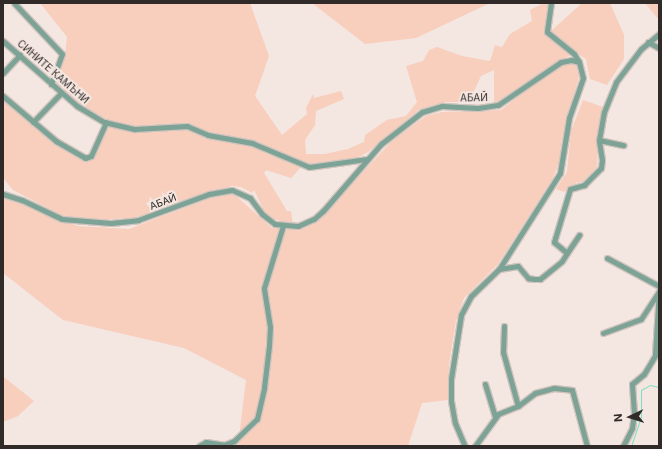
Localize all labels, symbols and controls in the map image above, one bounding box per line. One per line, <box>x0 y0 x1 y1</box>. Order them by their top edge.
street label: СИНИТЕ КАМЪНИ <box>15 38 91 106</box>
street label: АБАЙ <box>460 92 488 104</box>
street label: АБАЙ <box>148 191 178 213</box>
north arrow <box>610 397 650 437</box>
text: N <box>611 413 625 423</box>

